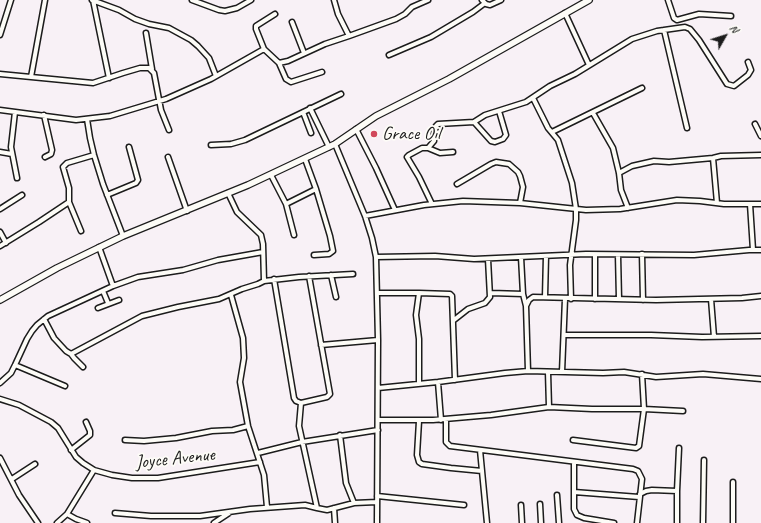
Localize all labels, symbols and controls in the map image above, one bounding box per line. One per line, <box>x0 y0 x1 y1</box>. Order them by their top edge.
north arrow <box>705 16 745 56</box>
text: N <box>727 21 742 36</box>
place label: Grace Oil <box>382 123 440 145</box>
marker: Grace Oil <box>369 129 379 139</box>
street label: Joyce Avenue <box>134 443 216 475</box>

